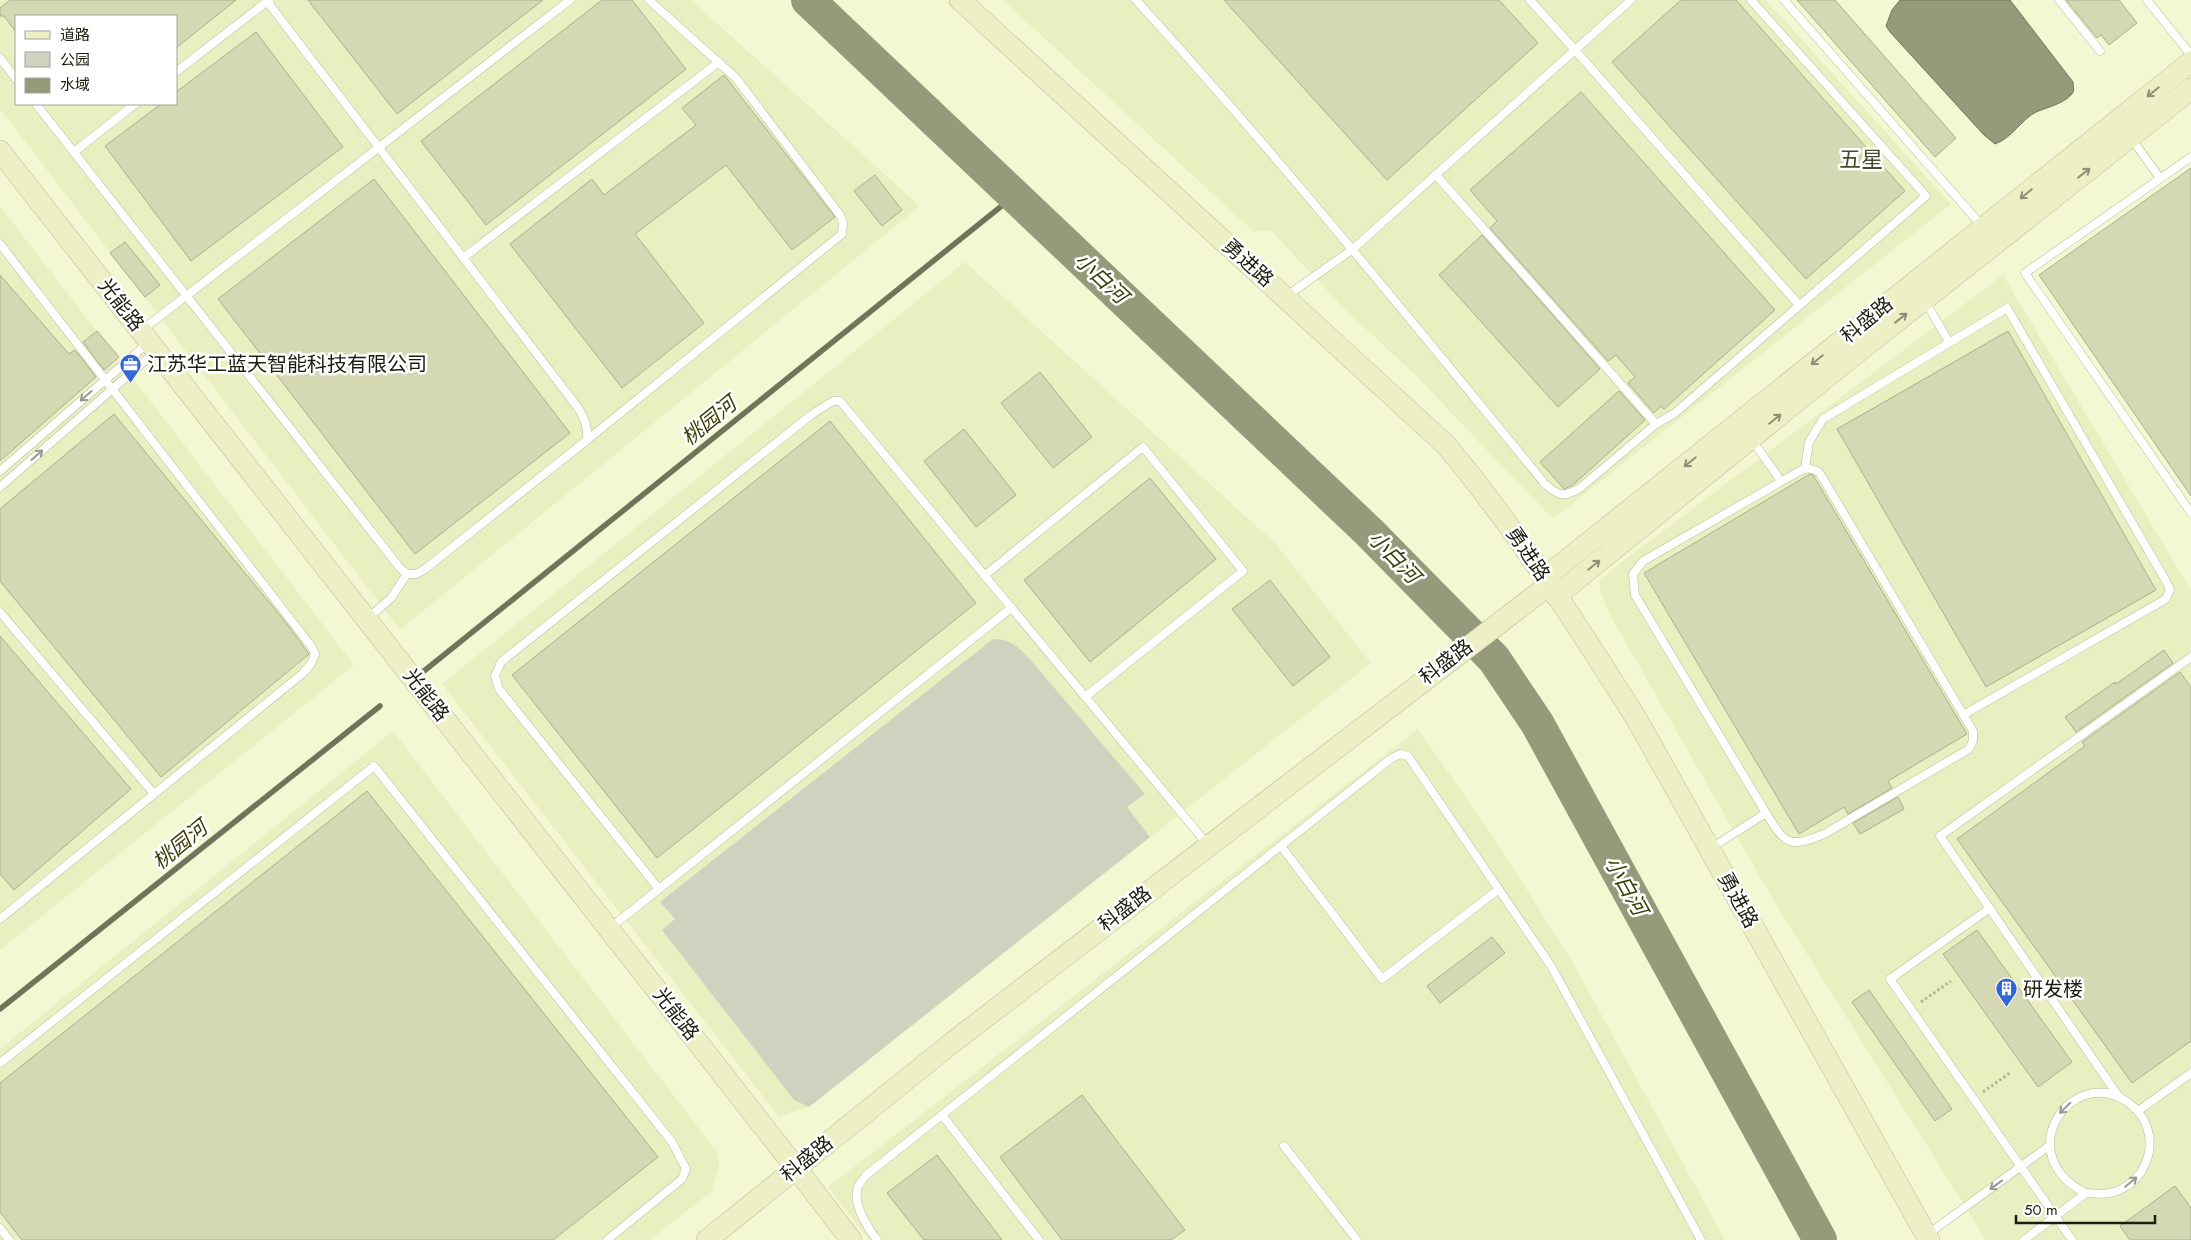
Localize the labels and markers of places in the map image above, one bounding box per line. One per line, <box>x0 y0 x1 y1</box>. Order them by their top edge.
place label: 江苏华工蓝天智能科技有限公司 <box>147 350 427 379</box>
office icon: 江苏华工蓝天智能科技有限公司 <box>119 352 143 383</box>
place label: 研发楼 <box>2023 975 2083 1004</box>
building icon: 研发楼 <box>1995 977 2019 1008</box>

